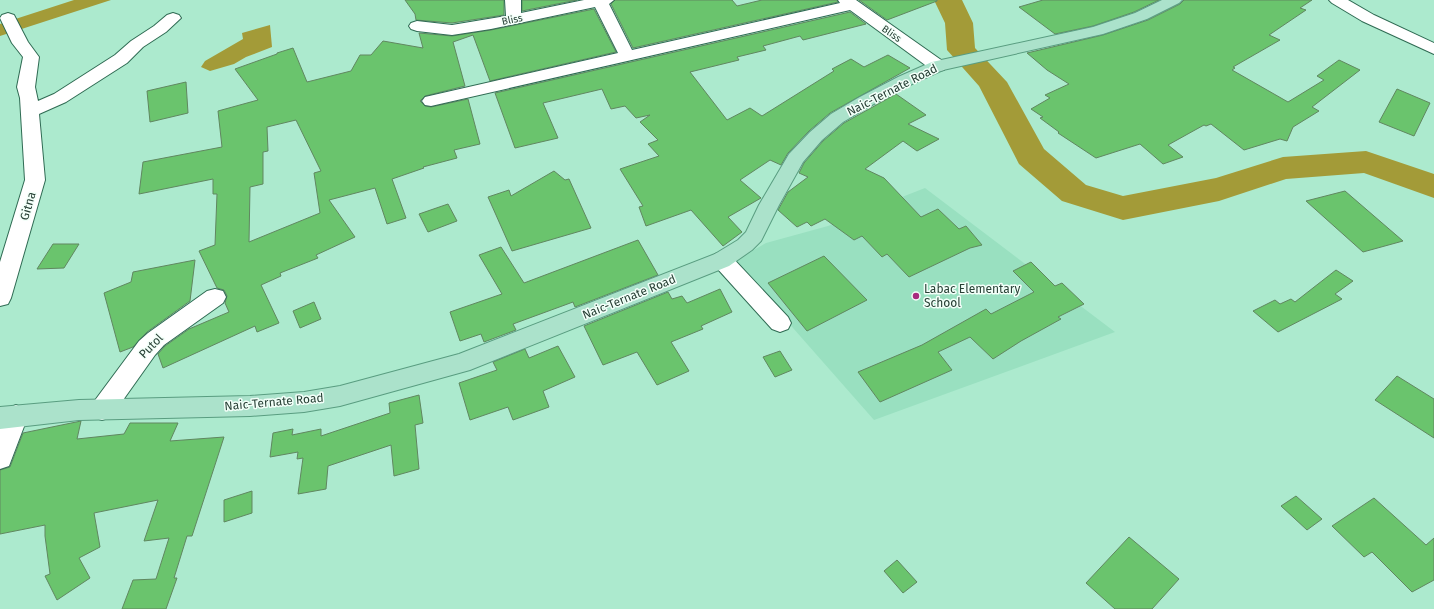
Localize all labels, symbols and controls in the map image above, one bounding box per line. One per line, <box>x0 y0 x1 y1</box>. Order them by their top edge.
street label: Bliss <box>501 12 524 28</box>
street label: Bliss <box>879 23 904 45</box>
street label: Naic-Ternate Road <box>845 61 939 119</box>
street label: Gitna <box>17 190 39 222</box>
street label: Naic-Ternate Road <box>580 272 678 322</box>
place label: Labac Elementary School <box>924 282 1020 310</box>
marker: Labac Elementary School <box>911 291 921 301</box>
street label: Putol <box>136 331 166 361</box>
street label: Naic-Ternate Road <box>224 391 324 413</box>

